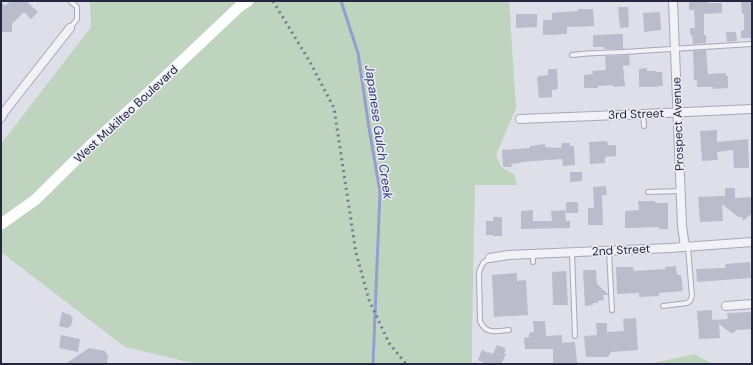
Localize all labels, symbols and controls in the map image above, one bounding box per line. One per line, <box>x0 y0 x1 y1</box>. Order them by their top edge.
street label: West Mukilteo Boulevard <box>71 62 181 166</box>
water label: Japanese Gulch Creek <box>361 64 397 201</box>
street label: Prospect Avenue <box>668 77 688 171</box>
street label: 3rd Street <box>608 105 665 123</box>
street label: 2nd Street <box>591 240 651 260</box>

